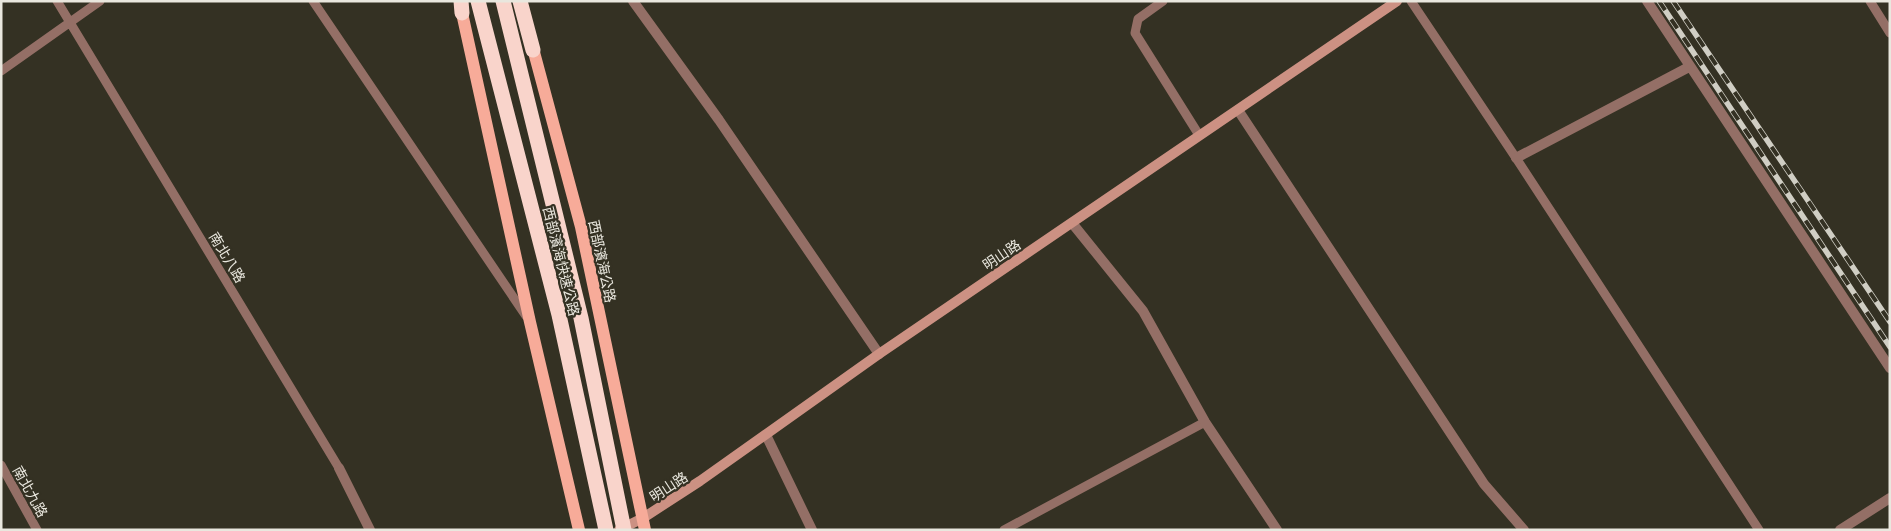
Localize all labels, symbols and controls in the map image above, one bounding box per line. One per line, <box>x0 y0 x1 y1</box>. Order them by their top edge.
street label: 西部濱海快速公路 <box>539 204 585 318</box>
street label: 西部濱海公路 <box>584 218 622 304</box>
street label: 南北八路 <box>205 228 251 286</box>
street label: 明山路 <box>978 234 1024 274</box>
street label: 南北九路 <box>9 462 53 520</box>
street label: 明山路 <box>645 466 691 506</box>

